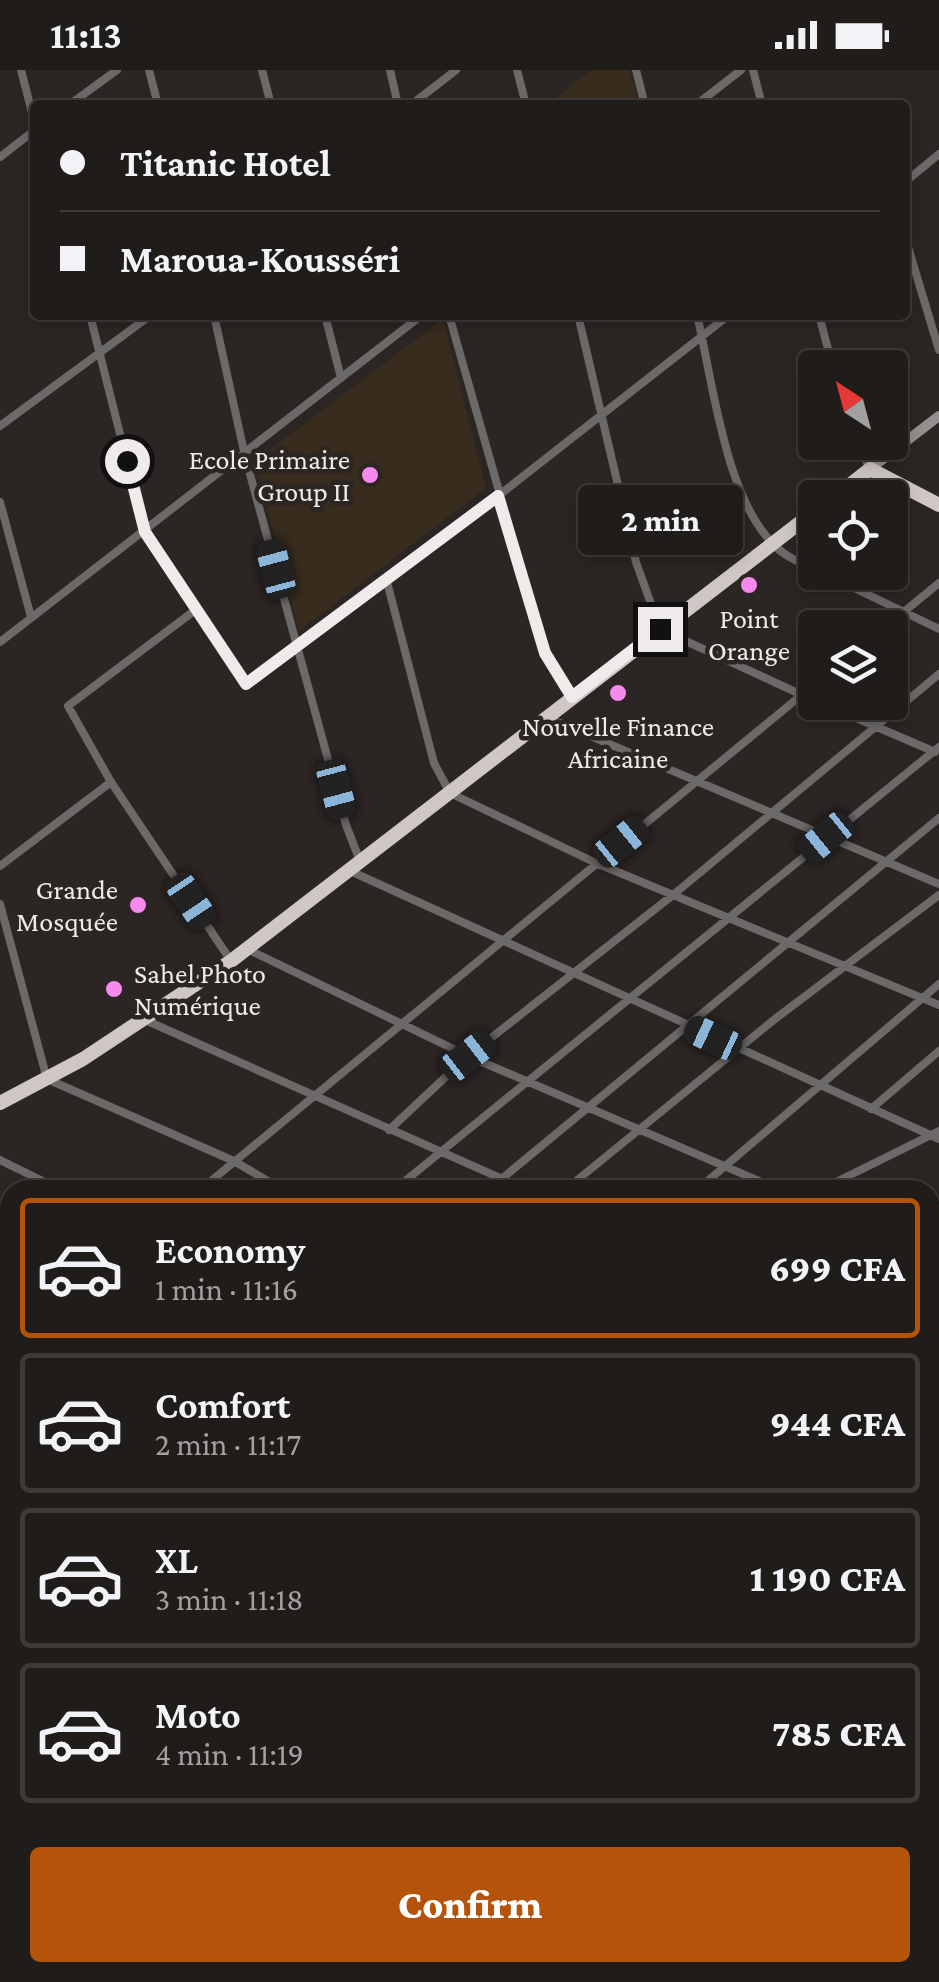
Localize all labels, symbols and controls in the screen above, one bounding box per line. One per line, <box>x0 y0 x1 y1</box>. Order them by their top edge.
text: 11:13 <box>50 14 122 56</box>
text: Titanic Hotel <box>120 142 331 184</box>
text: Maroua-Kousséri <box>120 238 400 280</box>
north arrow <box>798 350 908 460</box>
map controls <box>798 350 908 720</box>
route start <box>105 439 150 484</box>
place label: Ecole Primaire Group II <box>189 444 350 507</box>
marker: Ecole Primaire Group II <box>359 464 381 486</box>
button: locate <box>798 480 908 590</box>
callout: 2 min <box>578 484 742 554</box>
text: 2 min <box>621 502 700 538</box>
car <box>254 536 298 602</box>
marker: Point Orange <box>738 574 760 596</box>
place label: Point Orange <box>708 603 790 666</box>
route end <box>638 607 683 652</box>
button: layers <box>798 610 908 720</box>
marker: Nouvelle Finance Africaine <box>607 682 629 704</box>
place label: Nouvelle Finance Africaine <box>522 711 714 774</box>
car <box>314 756 358 822</box>
car <box>793 806 859 868</box>
car <box>588 811 654 873</box>
car <box>162 868 220 934</box>
place label: Grande Mosquée <box>16 874 118 937</box>
marker: Grande Mosquée <box>127 894 149 916</box>
place label: Sahel Photo Numérique <box>134 958 266 1021</box>
marker: Sahel Photo Numérique <box>103 978 125 1000</box>
car <box>679 1012 747 1064</box>
car <box>435 1026 501 1086</box>
icon: car <box>35 1223 125 1313</box>
text: Economy <box>155 1229 305 1271</box>
text: 699 CFA <box>769 1247 905 1289</box>
text: 1 min · 11:16 <box>155 1271 298 1307</box>
icon: car <box>35 1378 125 1468</box>
text: Comfort <box>155 1384 291 1426</box>
text: 944 CFA <box>769 1402 905 1444</box>
text: 2 min · 11:17 <box>155 1426 301 1462</box>
icon: car <box>35 1533 125 1623</box>
text: XL <box>155 1539 198 1581</box>
text: 1 190 CFA <box>750 1557 905 1599</box>
text: 3 min · 11:18 <box>155 1581 304 1617</box>
icon: car <box>35 1688 125 1778</box>
text: Moto <box>155 1694 241 1736</box>
text: 785 CFA <box>772 1712 905 1754</box>
text: 4 min · 11:19 <box>155 1736 304 1772</box>
button: Confirm <box>30 1847 910 1962</box>

